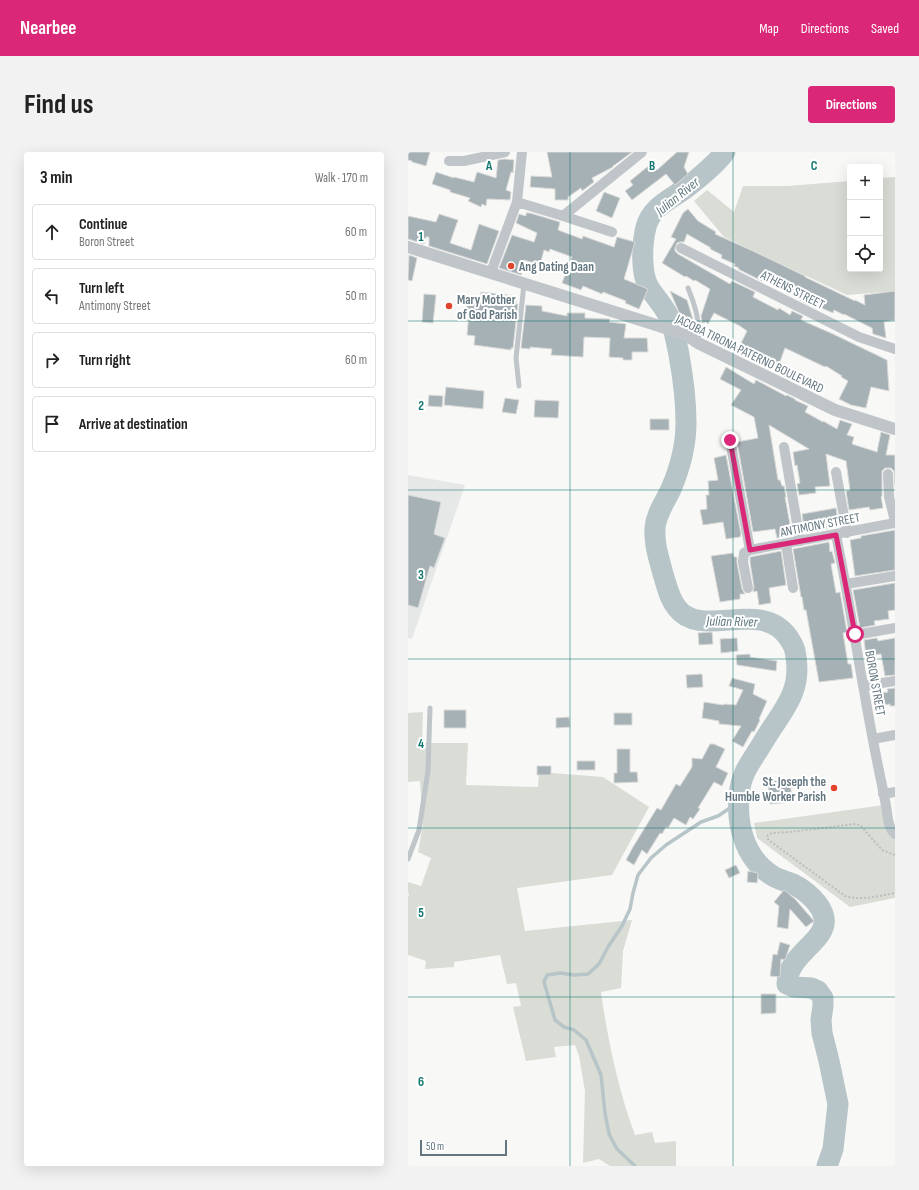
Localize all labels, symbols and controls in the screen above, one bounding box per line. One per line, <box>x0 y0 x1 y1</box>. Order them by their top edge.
text: Nearbee <box>20 17 76 40</box>
text: Map <box>759 20 779 37</box>
text: Directions <box>801 20 849 37</box>
text: Saved <box>871 20 899 37</box>
button: Directions <box>808 86 895 123</box>
text: Find us <box>24 88 93 121</box>
text: A <box>485 158 493 174</box>
text: B <box>649 158 655 174</box>
text: C <box>811 158 818 174</box>
map controls <box>847 164 883 272</box>
button: + <box>847 164 883 200</box>
text: 3 min <box>40 168 73 188</box>
text: Walk · 170 m <box>315 170 368 186</box>
water label: Julian River <box>651 173 703 220</box>
button: − <box>847 200 883 236</box>
text: Continue <box>79 215 128 234</box>
icon: ahead <box>41 221 63 243</box>
text: 60 m <box>345 224 367 240</box>
text: 1 <box>418 229 424 245</box>
text: Boron Street <box>79 234 134 250</box>
button: locate <box>847 236 883 272</box>
place label: Ang Dating Daan <box>518 259 594 275</box>
marker: Ang Dating Daan <box>506 261 516 271</box>
street label: ATHENS STREET <box>757 267 827 313</box>
text: Turn left <box>79 279 124 298</box>
icon: left <box>41 285 63 307</box>
text: 50 m <box>346 288 367 304</box>
place label: Mary Mother of God Parish <box>457 292 518 323</box>
text: Antimony Street <box>79 298 151 314</box>
marker: Mary Mother of God Parish <box>444 301 454 311</box>
street label: JACOBA TIRONA PATERNO BOULEVARD <box>672 311 826 397</box>
icon: right <box>41 349 63 371</box>
text: Turn right <box>79 351 131 370</box>
text: 60 m <box>345 352 367 368</box>
text: 2 <box>418 398 424 414</box>
icon: arrive <box>41 413 63 435</box>
text: Arrive at destination <box>79 415 188 434</box>
route end <box>721 431 739 449</box>
street label: ANTIMONY STREET <box>778 509 862 541</box>
text: 3 <box>418 567 424 583</box>
water label: Julian River <box>705 613 759 630</box>
route start <box>846 625 864 643</box>
street label: BORON STREET <box>861 649 889 717</box>
text: 4 <box>418 736 424 752</box>
place label: St. Joseph the Humble Worker Parish <box>725 774 826 805</box>
marker: St. Joseph the Humble Worker Parish <box>829 783 839 793</box>
text: 5 <box>418 905 424 921</box>
text: 6 <box>418 1074 424 1090</box>
scale bar <box>420 1138 507 1157</box>
text: 50 m <box>426 1140 444 1153</box>

